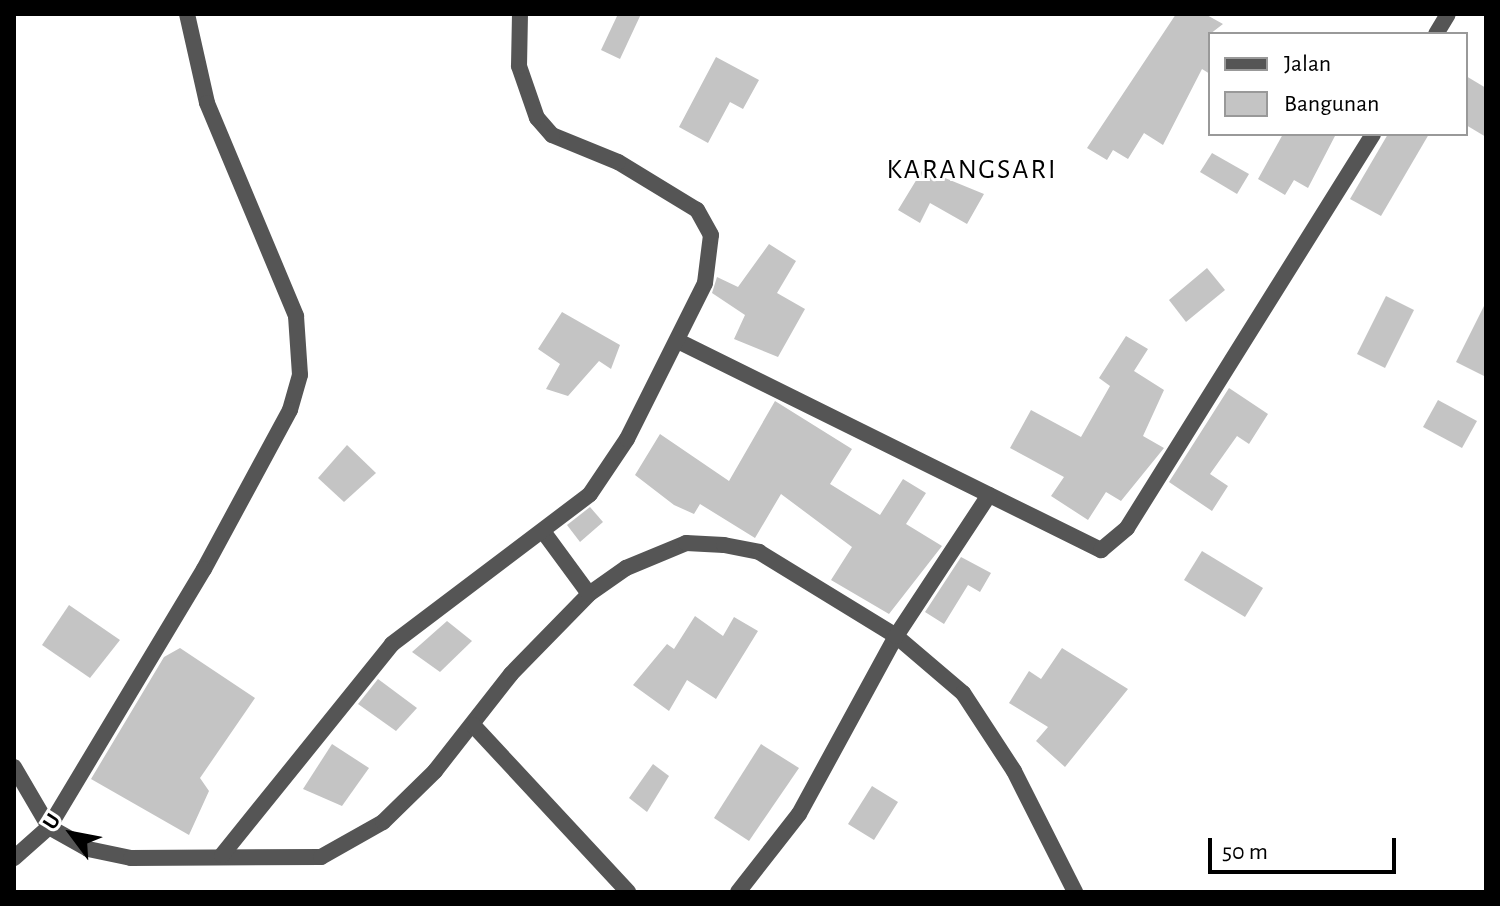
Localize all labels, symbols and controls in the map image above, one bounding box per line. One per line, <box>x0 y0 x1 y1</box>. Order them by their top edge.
legend <box>1208 32 1468 136</box>
text: Jalan <box>1284 52 1331 76</box>
text: Bangunan <box>1284 92 1379 116</box>
district label: KARANGSARI <box>886 153 1058 187</box>
north arrow <box>32 794 112 874</box>
text: U <box>39 810 65 833</box>
scale bar <box>1212 822 1400 872</box>
text: 50 m <box>1222 840 1268 864</box>

